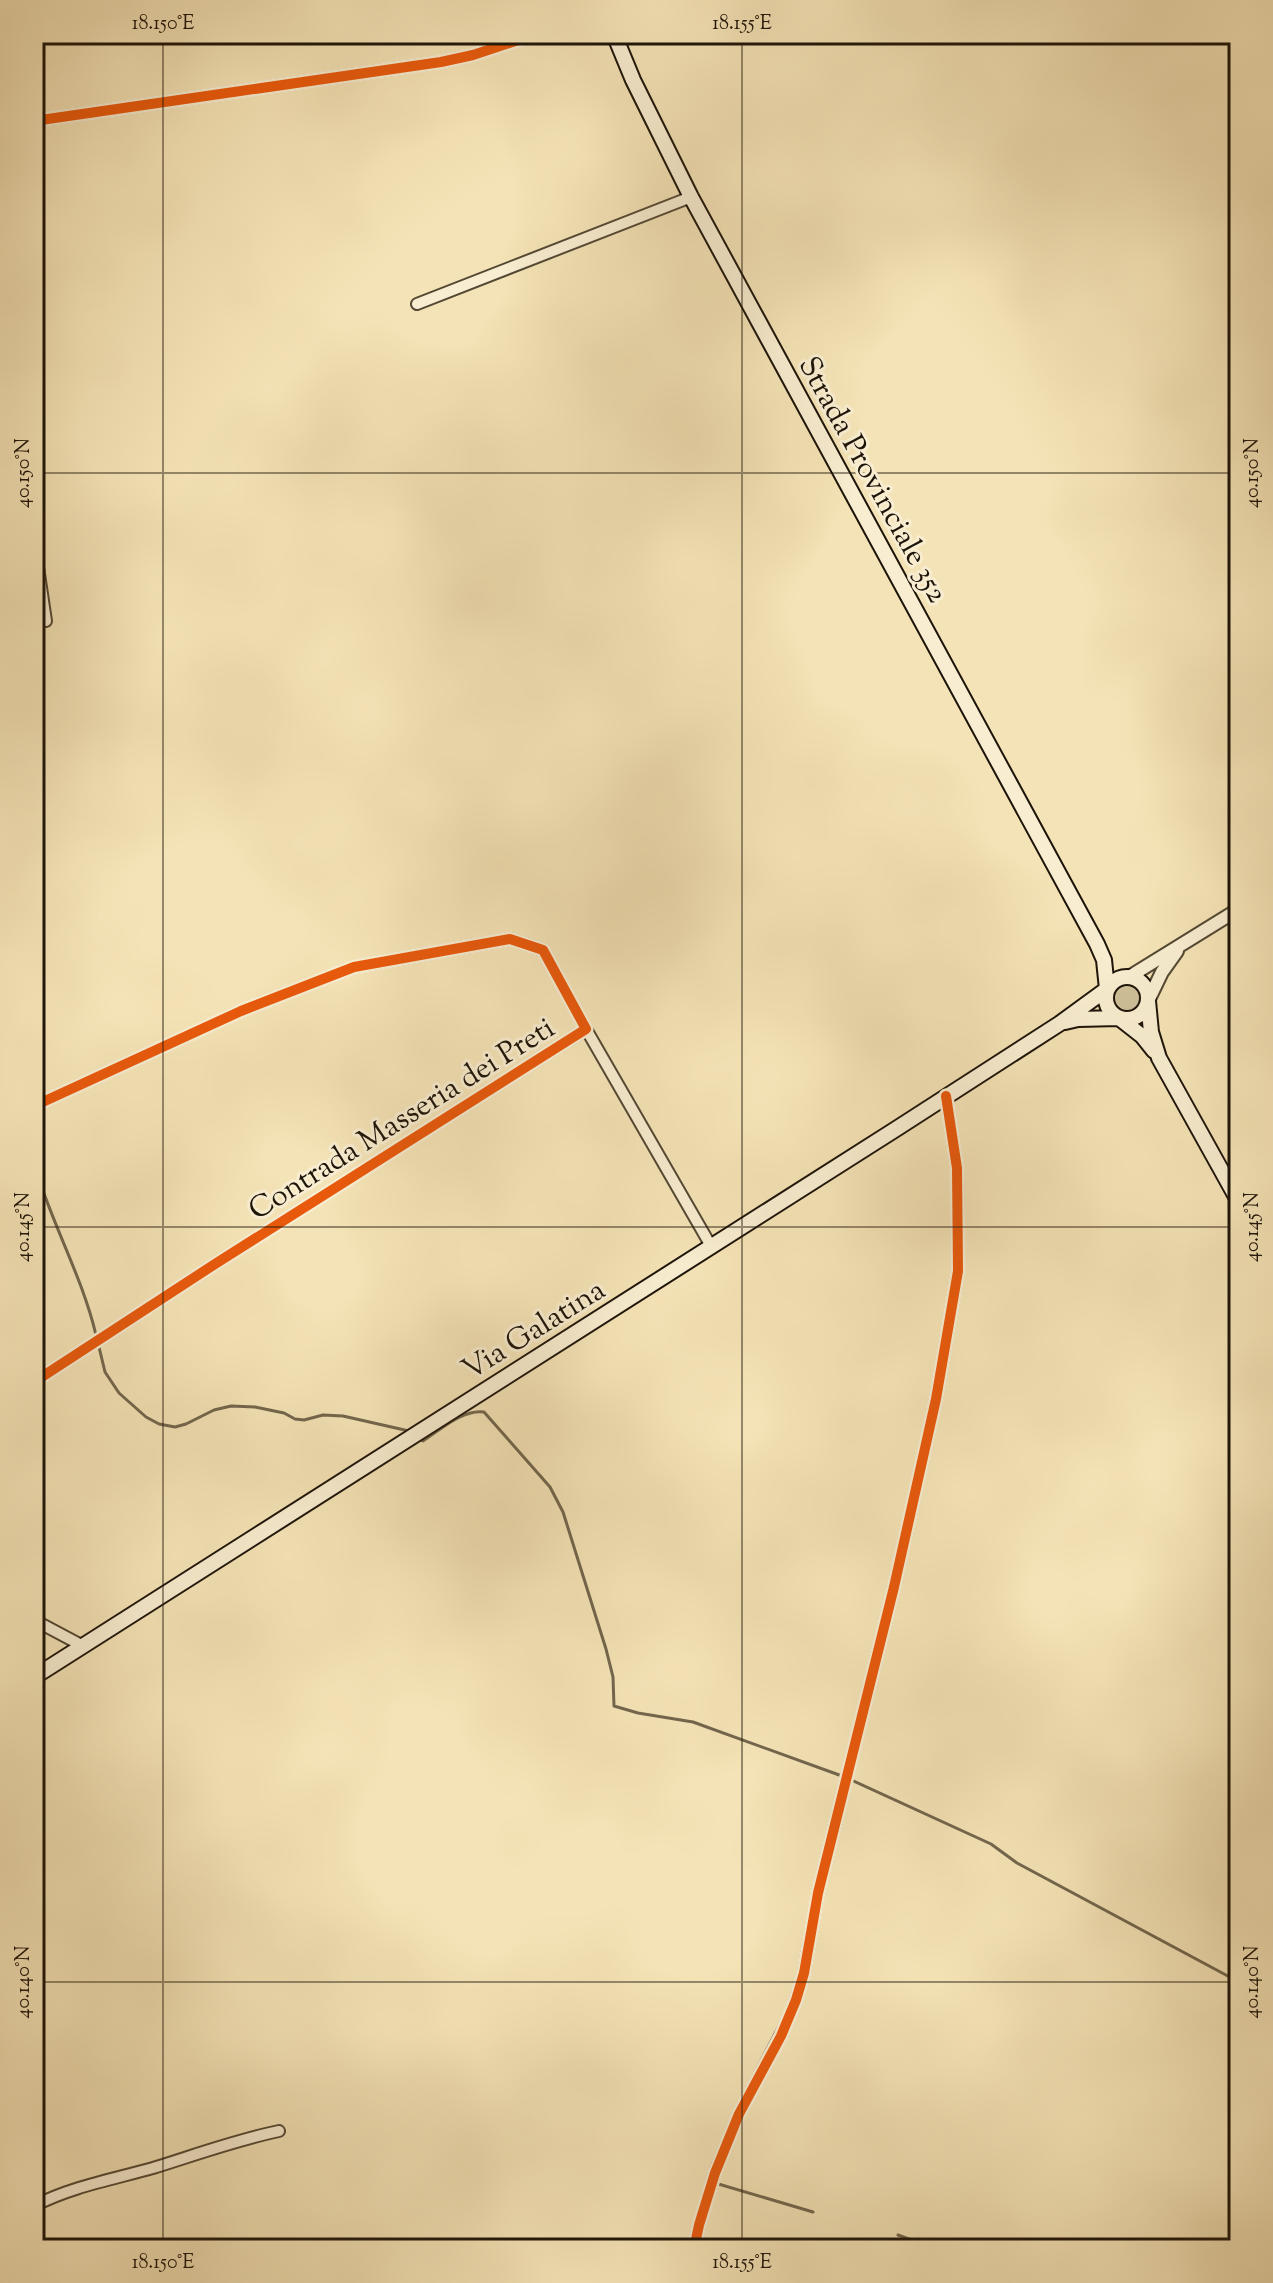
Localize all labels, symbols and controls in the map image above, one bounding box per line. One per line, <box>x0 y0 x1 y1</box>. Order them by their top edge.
text: 18.150°E <box>132 10 194 39</box>
text: 18.155°E <box>712 10 772 39</box>
street label: Strada Provinciale 352 <box>786 349 957 611</box>
text: 40.150°N <box>10 438 39 508</box>
text: 40.150°N <box>1239 438 1268 508</box>
street label: Contrada Masseria dei Preti <box>241 1008 564 1232</box>
text: 40.145°N <box>10 1192 39 1262</box>
text: 40.145°N <box>1239 1192 1268 1262</box>
street label: Via Galatina <box>454 1270 614 1392</box>
text: 40.140°N <box>10 1945 39 2019</box>
text: 40.140°N <box>1239 1945 1268 2019</box>
text: 18.150°E <box>132 2249 194 2278</box>
text: 18.155°E <box>712 2249 772 2278</box>

